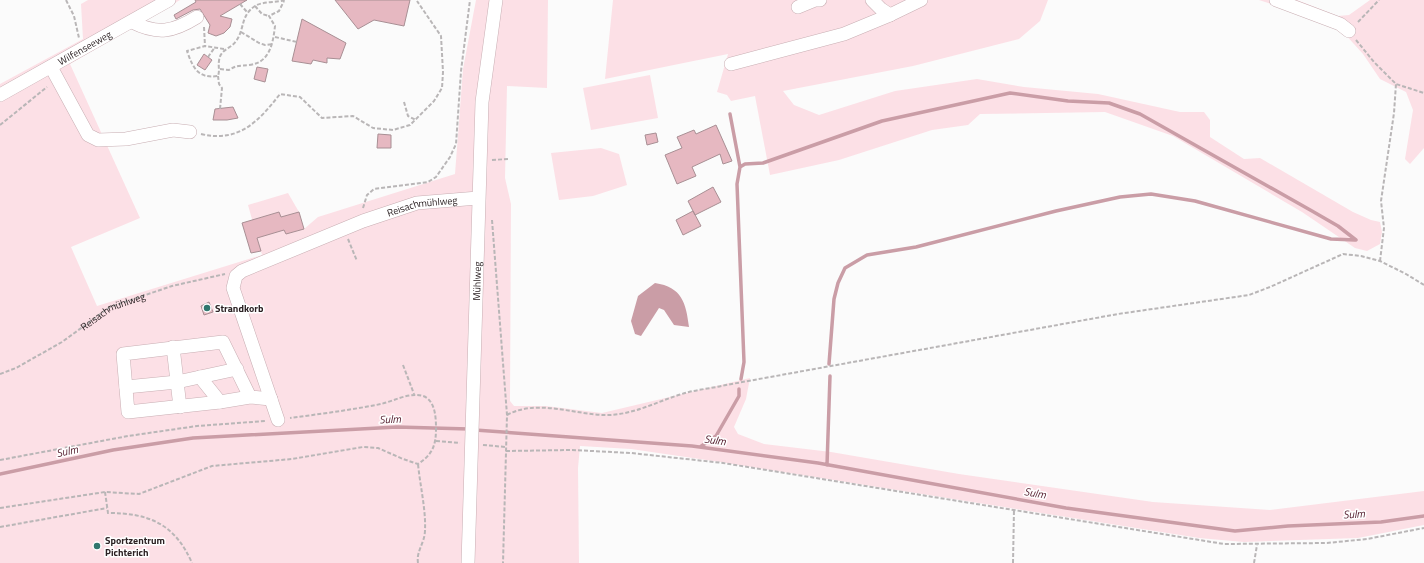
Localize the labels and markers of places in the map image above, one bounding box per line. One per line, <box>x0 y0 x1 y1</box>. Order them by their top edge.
place label: Strandkorb <box>215 301 264 316</box>
marker: Strandkorb <box>202 303 212 313</box>
place label: Sportzentrum Pichterich <box>105 533 165 560</box>
marker: Sportzentrum Pichterich <box>92 541 102 551</box>

